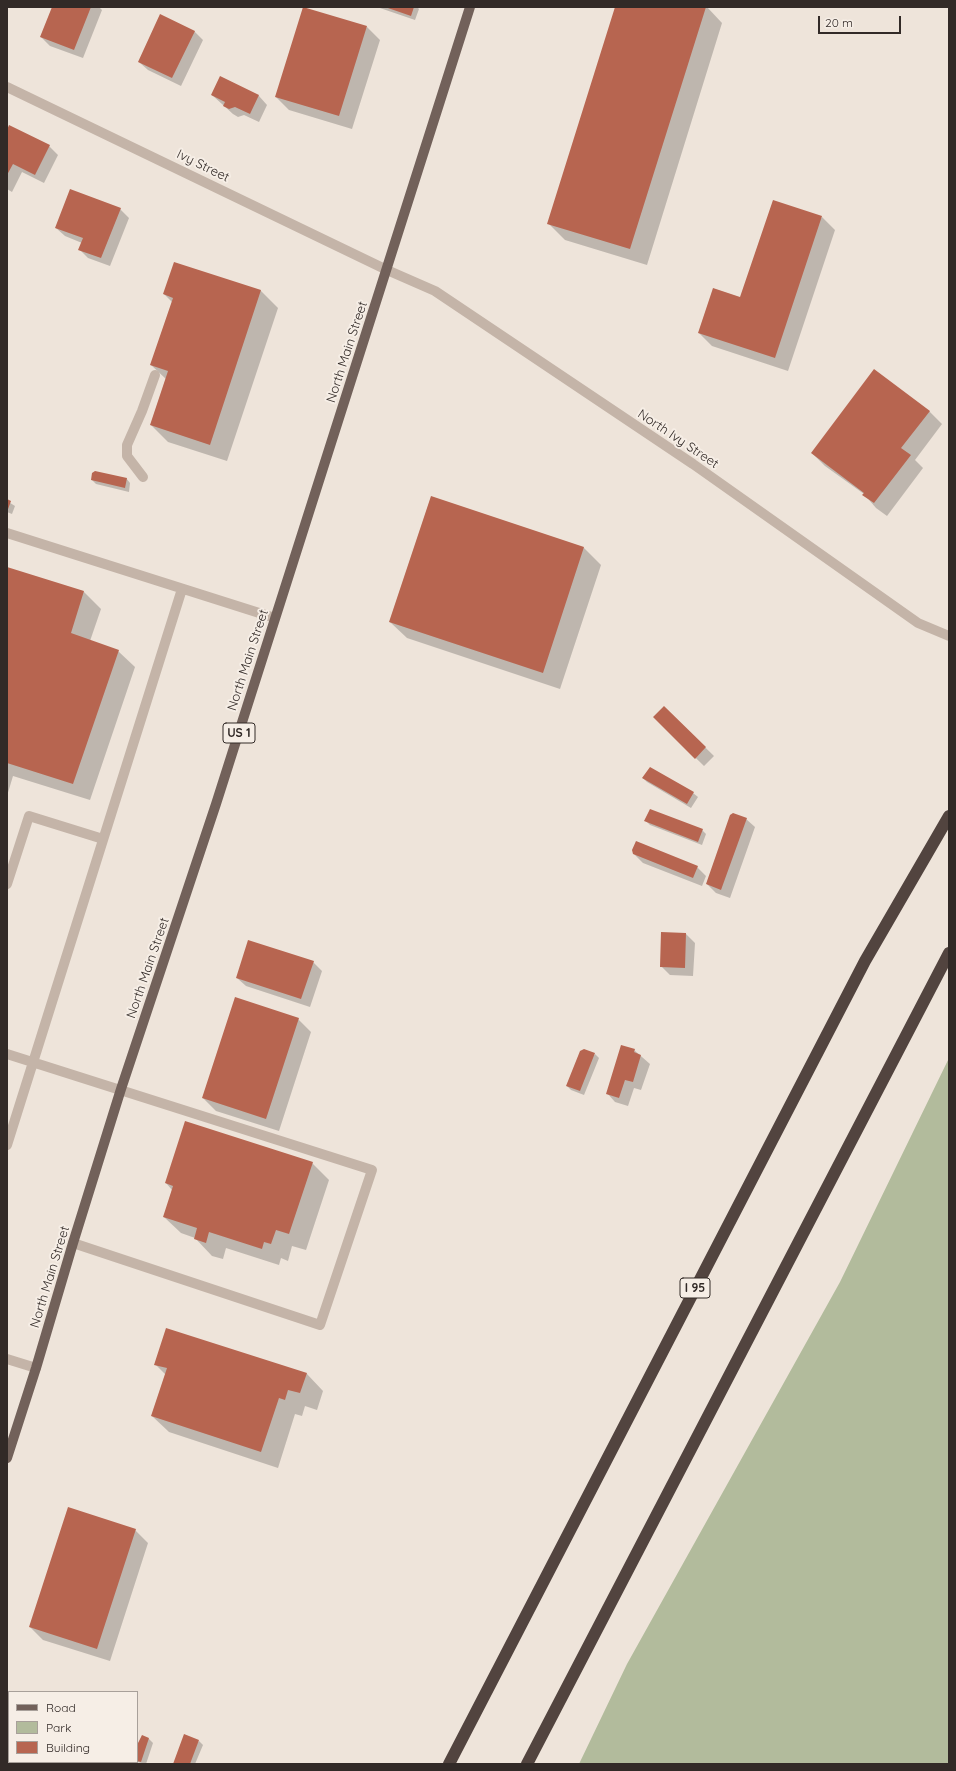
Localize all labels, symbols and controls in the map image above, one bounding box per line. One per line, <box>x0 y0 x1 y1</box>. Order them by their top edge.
scale bar <box>820 8 903 34</box>
text: 20 m <box>825 15 853 30</box>
street label: Ivy Street <box>174 147 232 185</box>
street label: North Main Street <box>323 299 371 405</box>
street label: North Ivy Street <box>635 406 721 472</box>
street label: North Main Street <box>224 607 272 713</box>
road number: US 1 <box>223 723 255 743</box>
street label: North Main Street <box>123 916 173 1020</box>
street label: North Main Street <box>27 1224 73 1330</box>
road number: I 95 <box>680 1278 710 1298</box>
legend <box>8 1691 138 1763</box>
text: Road <box>46 1700 76 1715</box>
text: Park <box>46 1720 71 1735</box>
text: Building <box>46 1740 90 1755</box>

